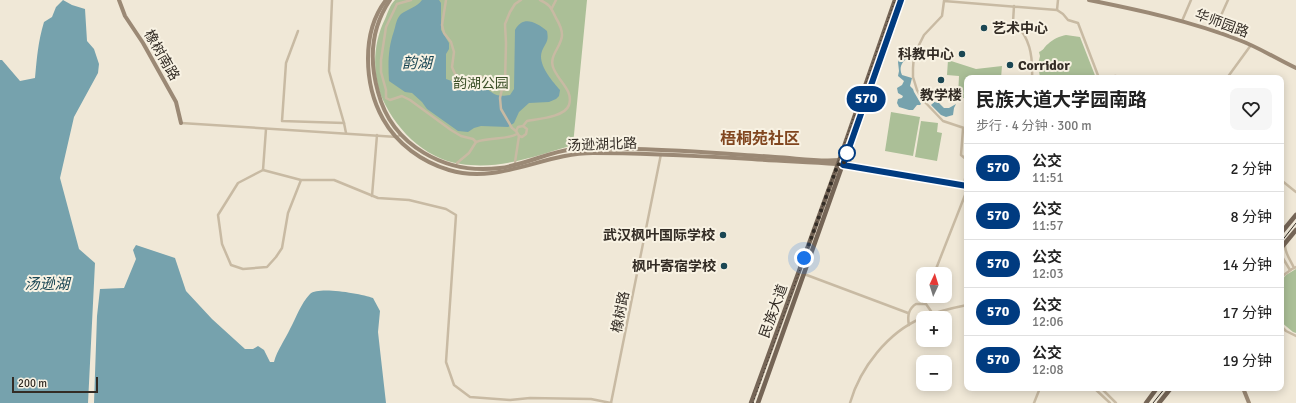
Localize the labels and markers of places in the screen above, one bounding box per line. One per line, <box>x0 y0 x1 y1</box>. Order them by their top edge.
place label: 艺术中心 <box>992 20 1048 37</box>
marker: 艺术中心 <box>979 23 989 33</box>
place label: 科教中心 <box>898 46 954 63</box>
marker: 科教中心 <box>957 49 967 59</box>
place label: Corridor <box>1018 57 1070 74</box>
marker: Corridor <box>1005 60 1015 70</box>
marker: 教学楼 <box>936 75 946 85</box>
place label: 教学楼 <box>920 87 962 104</box>
unlabelled marker <box>838 144 856 162</box>
place label: 武汉枫叶国际学校 <box>603 227 715 244</box>
marker: 武汉枫叶国际学校 <box>718 230 728 240</box>
place label: 枫叶寄宿学校 <box>632 258 716 275</box>
marker: 枫叶寄宿学校 <box>719 261 729 271</box>

